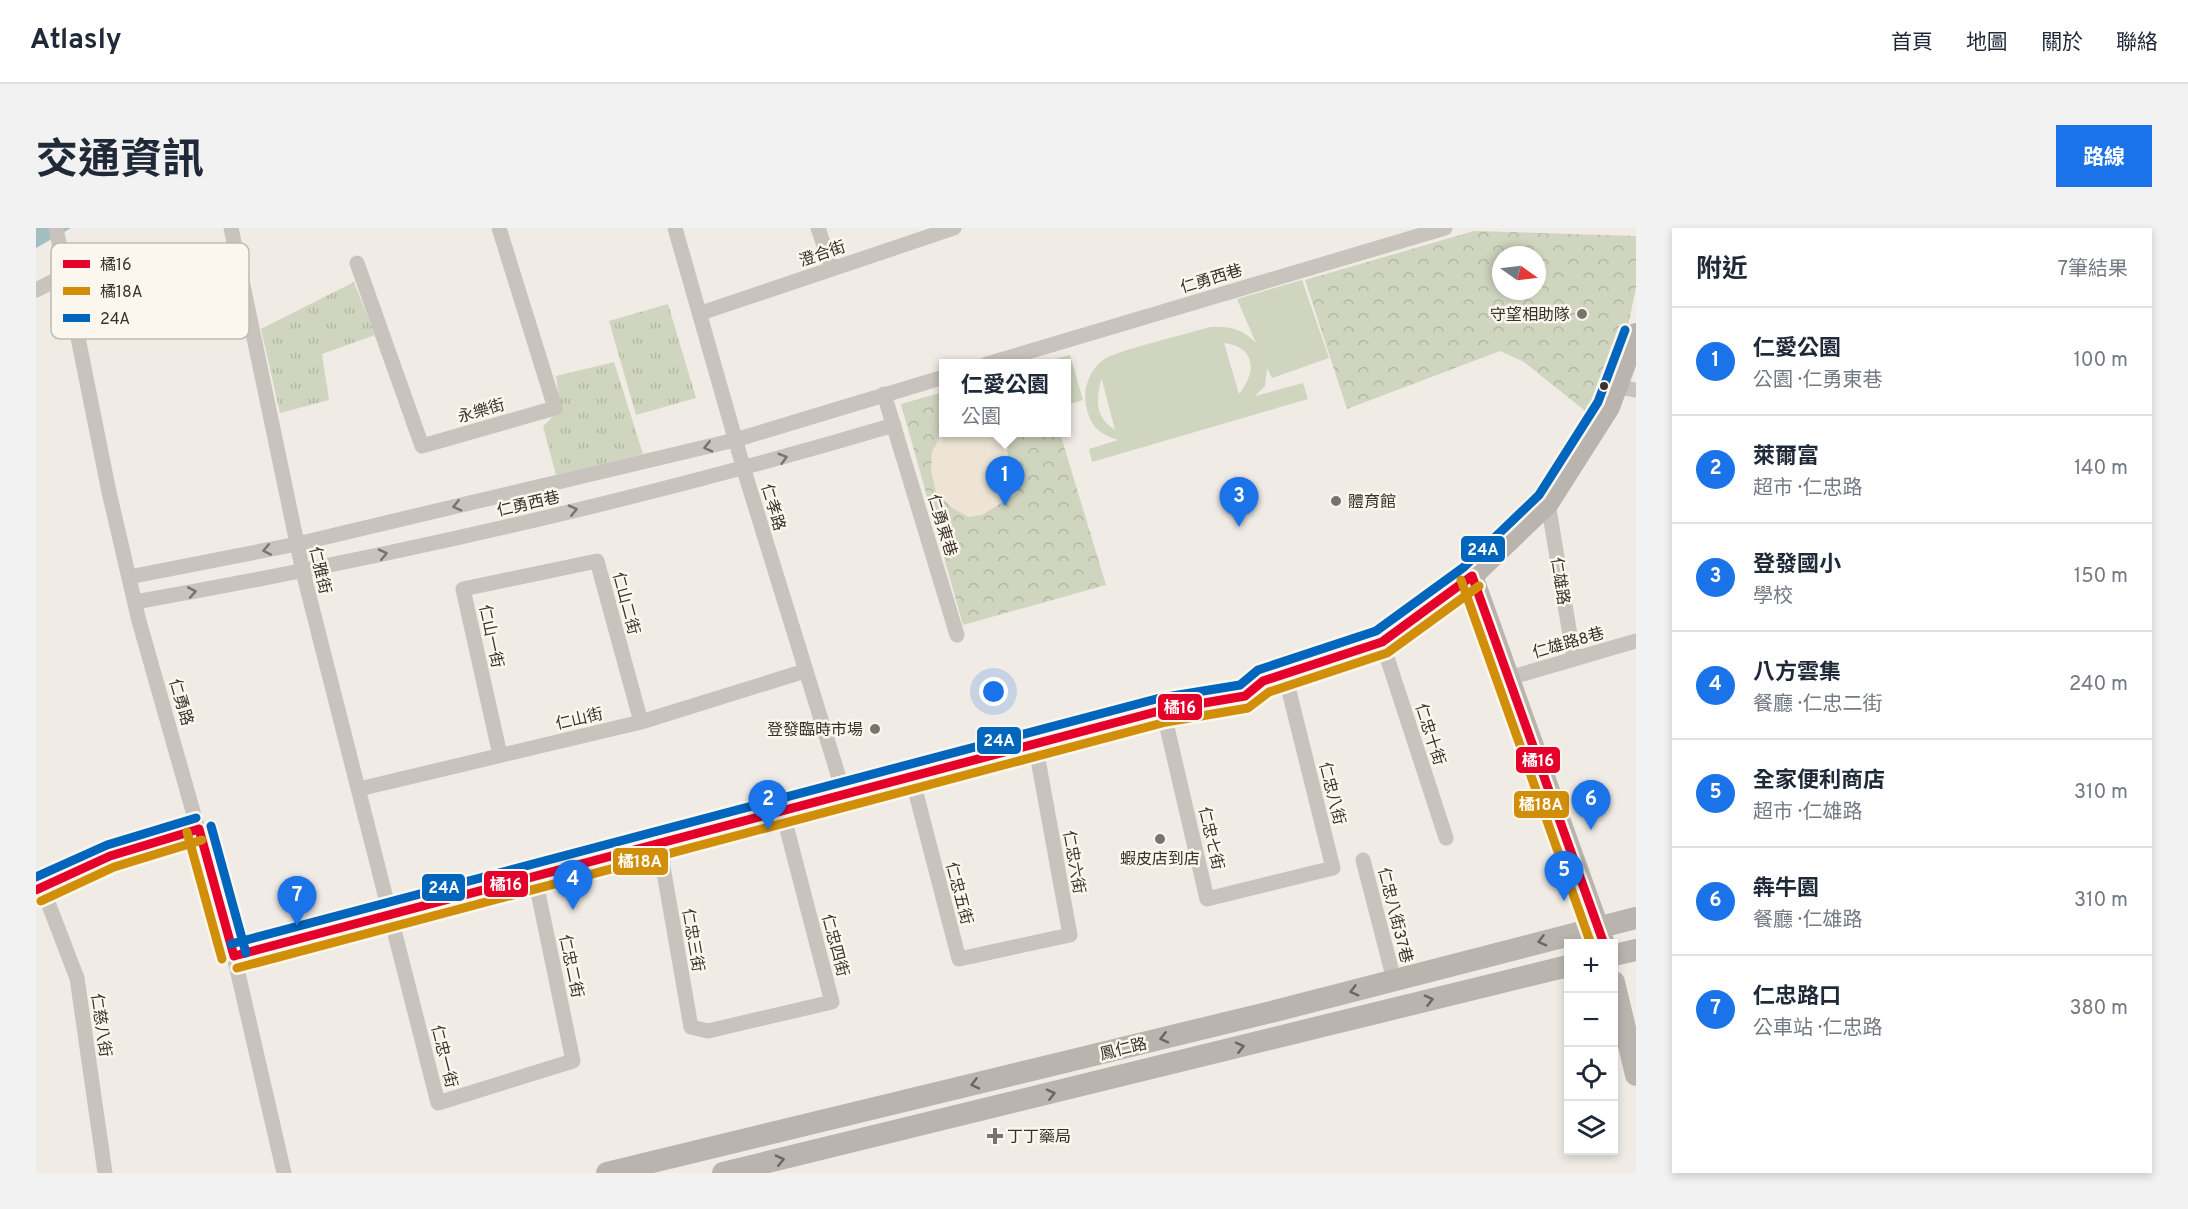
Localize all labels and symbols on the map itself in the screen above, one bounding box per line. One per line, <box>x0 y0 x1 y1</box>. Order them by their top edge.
street label: 澄合街 <box>797 238 849 272</box>
legend <box>51 243 249 339</box>
north arrow <box>1492 246 1546 300</box>
text: 橘16 <box>100 256 132 276</box>
street label: 仁勇西巷 <box>1178 261 1245 299</box>
text: 橘18A <box>100 283 143 303</box>
place label: 守望相助隊 <box>1490 305 1570 326</box>
marker: 守望相助隊 <box>1575 307 1589 321</box>
text: 24A <box>100 310 130 330</box>
unlabelled marker <box>1598 380 1610 392</box>
street label: 永樂街 <box>456 396 507 428</box>
one-way arrow <box>703 439 713 452</box>
one-way arrow <box>777 453 788 465</box>
pin: 1 <box>986 456 1024 506</box>
pin: 3 <box>1220 478 1258 527</box>
street label: 仁孝路 <box>756 482 789 533</box>
street label: 仁勇西巷 <box>495 488 562 522</box>
street label: 仁勇東巷 <box>922 492 960 559</box>
place label: 體育館 <box>1348 493 1396 513</box>
marker: 體育館 <box>1329 494 1343 508</box>
one-way arrow <box>452 499 462 512</box>
one-way arrow <box>568 505 578 518</box>
line badge: 24A <box>1460 535 1506 563</box>
text: 24A <box>1467 541 1499 561</box>
one-way arrow <box>262 543 272 556</box>
street label: 仁雅街 <box>304 545 334 596</box>
one-way arrow <box>378 548 388 561</box>
street label: 仁雄路 <box>1545 556 1573 607</box>
street label: 仁山二街 <box>607 570 643 637</box>
one-way arrow <box>187 586 197 599</box>
street label: 仁山一街 <box>474 603 506 670</box>
street label: 仁雄路8巷 <box>1530 624 1607 664</box>
street label: 仁勇路 <box>164 677 196 728</box>
your location <box>979 677 1008 706</box>
line badge: 橘16 <box>1157 693 1203 721</box>
text: 橘16 <box>1163 699 1196 719</box>
street label: 仁忠十街 <box>1410 701 1448 768</box>
street label: 仁山街 <box>554 705 605 735</box>
place label: 登發臨時市場 <box>767 721 863 741</box>
marker: 登發臨時市場 <box>868 722 882 736</box>
line badge: 24A <box>976 726 1022 755</box>
text: 24A <box>983 732 1015 752</box>
line badge: 橘16 <box>1515 746 1561 774</box>
text: 橘16 <box>1521 752 1554 772</box>
street label: 仁忠八街 <box>1314 760 1349 827</box>
pin: 2 <box>748 780 788 830</box>
pin: 6 <box>1572 780 1610 830</box>
line badge: 橘18A <box>1513 790 1570 819</box>
text: 橘18A <box>1518 796 1563 816</box>
street label: 仁忠七街 <box>1193 805 1227 872</box>
street label: 仁忠六街 <box>1058 829 1088 896</box>
marker: 蝦皮店到店 <box>1153 832 1167 846</box>
line badge: 橘18A <box>612 847 669 876</box>
place label: 蝦皮店到店 <box>1120 850 1200 870</box>
pin: 5 <box>1544 852 1583 901</box>
text: 橘18A <box>617 853 662 873</box>
pin: 4 <box>554 860 592 910</box>
street label: 仁忠五街 <box>940 860 976 927</box>
street label: 仁忠八街37巷 <box>1373 866 1416 965</box>
line badge: 橘16 <box>483 870 529 898</box>
line badge: 24A <box>421 873 466 902</box>
pin: 7 <box>278 876 316 926</box>
text: 橘16 <box>489 876 522 896</box>
text: 24A <box>428 879 460 899</box>
street label: 仁忠三街 <box>677 907 707 974</box>
street label: 仁忠四街 <box>816 912 852 979</box>
street label: 仁忠二街 <box>554 933 586 1000</box>
one-way arrow <box>1537 934 1548 946</box>
one-way arrow <box>1349 983 1359 996</box>
street label: 仁慈八街 <box>86 992 114 1058</box>
one-way arrow <box>1424 995 1434 1008</box>
street label: 仁忠一街 <box>426 1023 461 1090</box>
one-way arrow <box>1160 1031 1170 1044</box>
street label: 鳳仁路 <box>1098 1034 1149 1065</box>
one-way arrow <box>1235 1041 1245 1054</box>
one-way arrow <box>970 1077 980 1090</box>
one-way arrow <box>1046 1088 1056 1101</box>
place label: 丁丁藥局 <box>1007 1128 1071 1148</box>
marker: 丁丁藥局 <box>988 1129 1002 1143</box>
one-way arrow <box>774 1154 784 1167</box>

